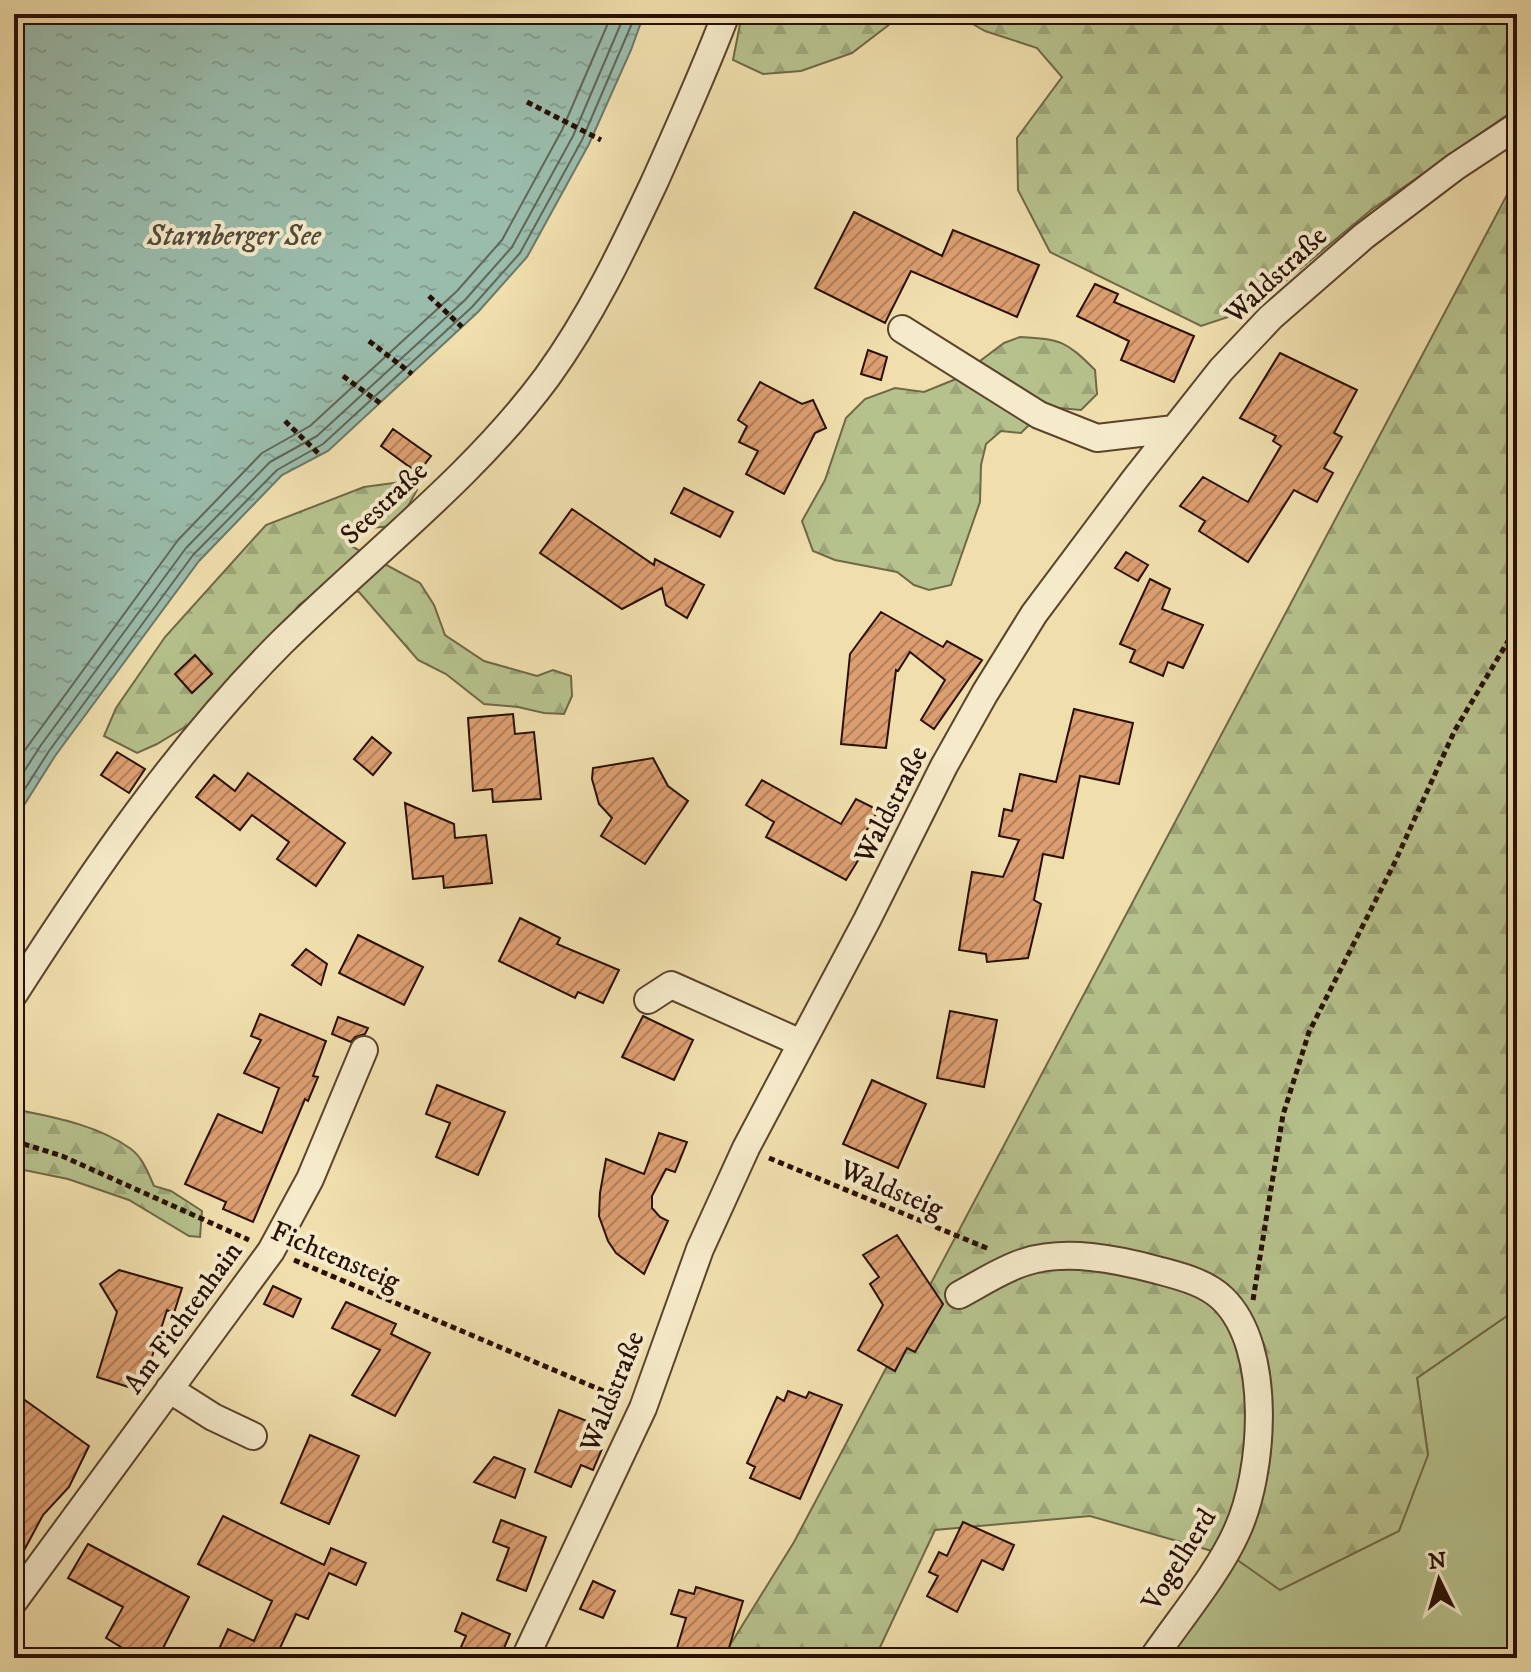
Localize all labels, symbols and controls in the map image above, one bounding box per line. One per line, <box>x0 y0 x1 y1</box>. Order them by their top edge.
water label: Starnberger See <box>146 218 322 255</box>
street label: Waldstraße <box>1217 219 1335 332</box>
street label: Seestraße <box>333 454 435 552</box>
street label: Waldstraße <box>846 740 936 870</box>
street label: Waldsteig <box>833 1152 949 1227</box>
street label: Fichtensteig <box>266 1214 406 1299</box>
street label: Am Fichtenhain <box>116 1235 250 1401</box>
street label: Waldstraße <box>572 1326 652 1458</box>
street label: Vogelherd <box>1134 1502 1224 1618</box>
north arrow <box>1399 1540 1479 1620</box>
text: N <box>1427 1547 1448 1576</box>

